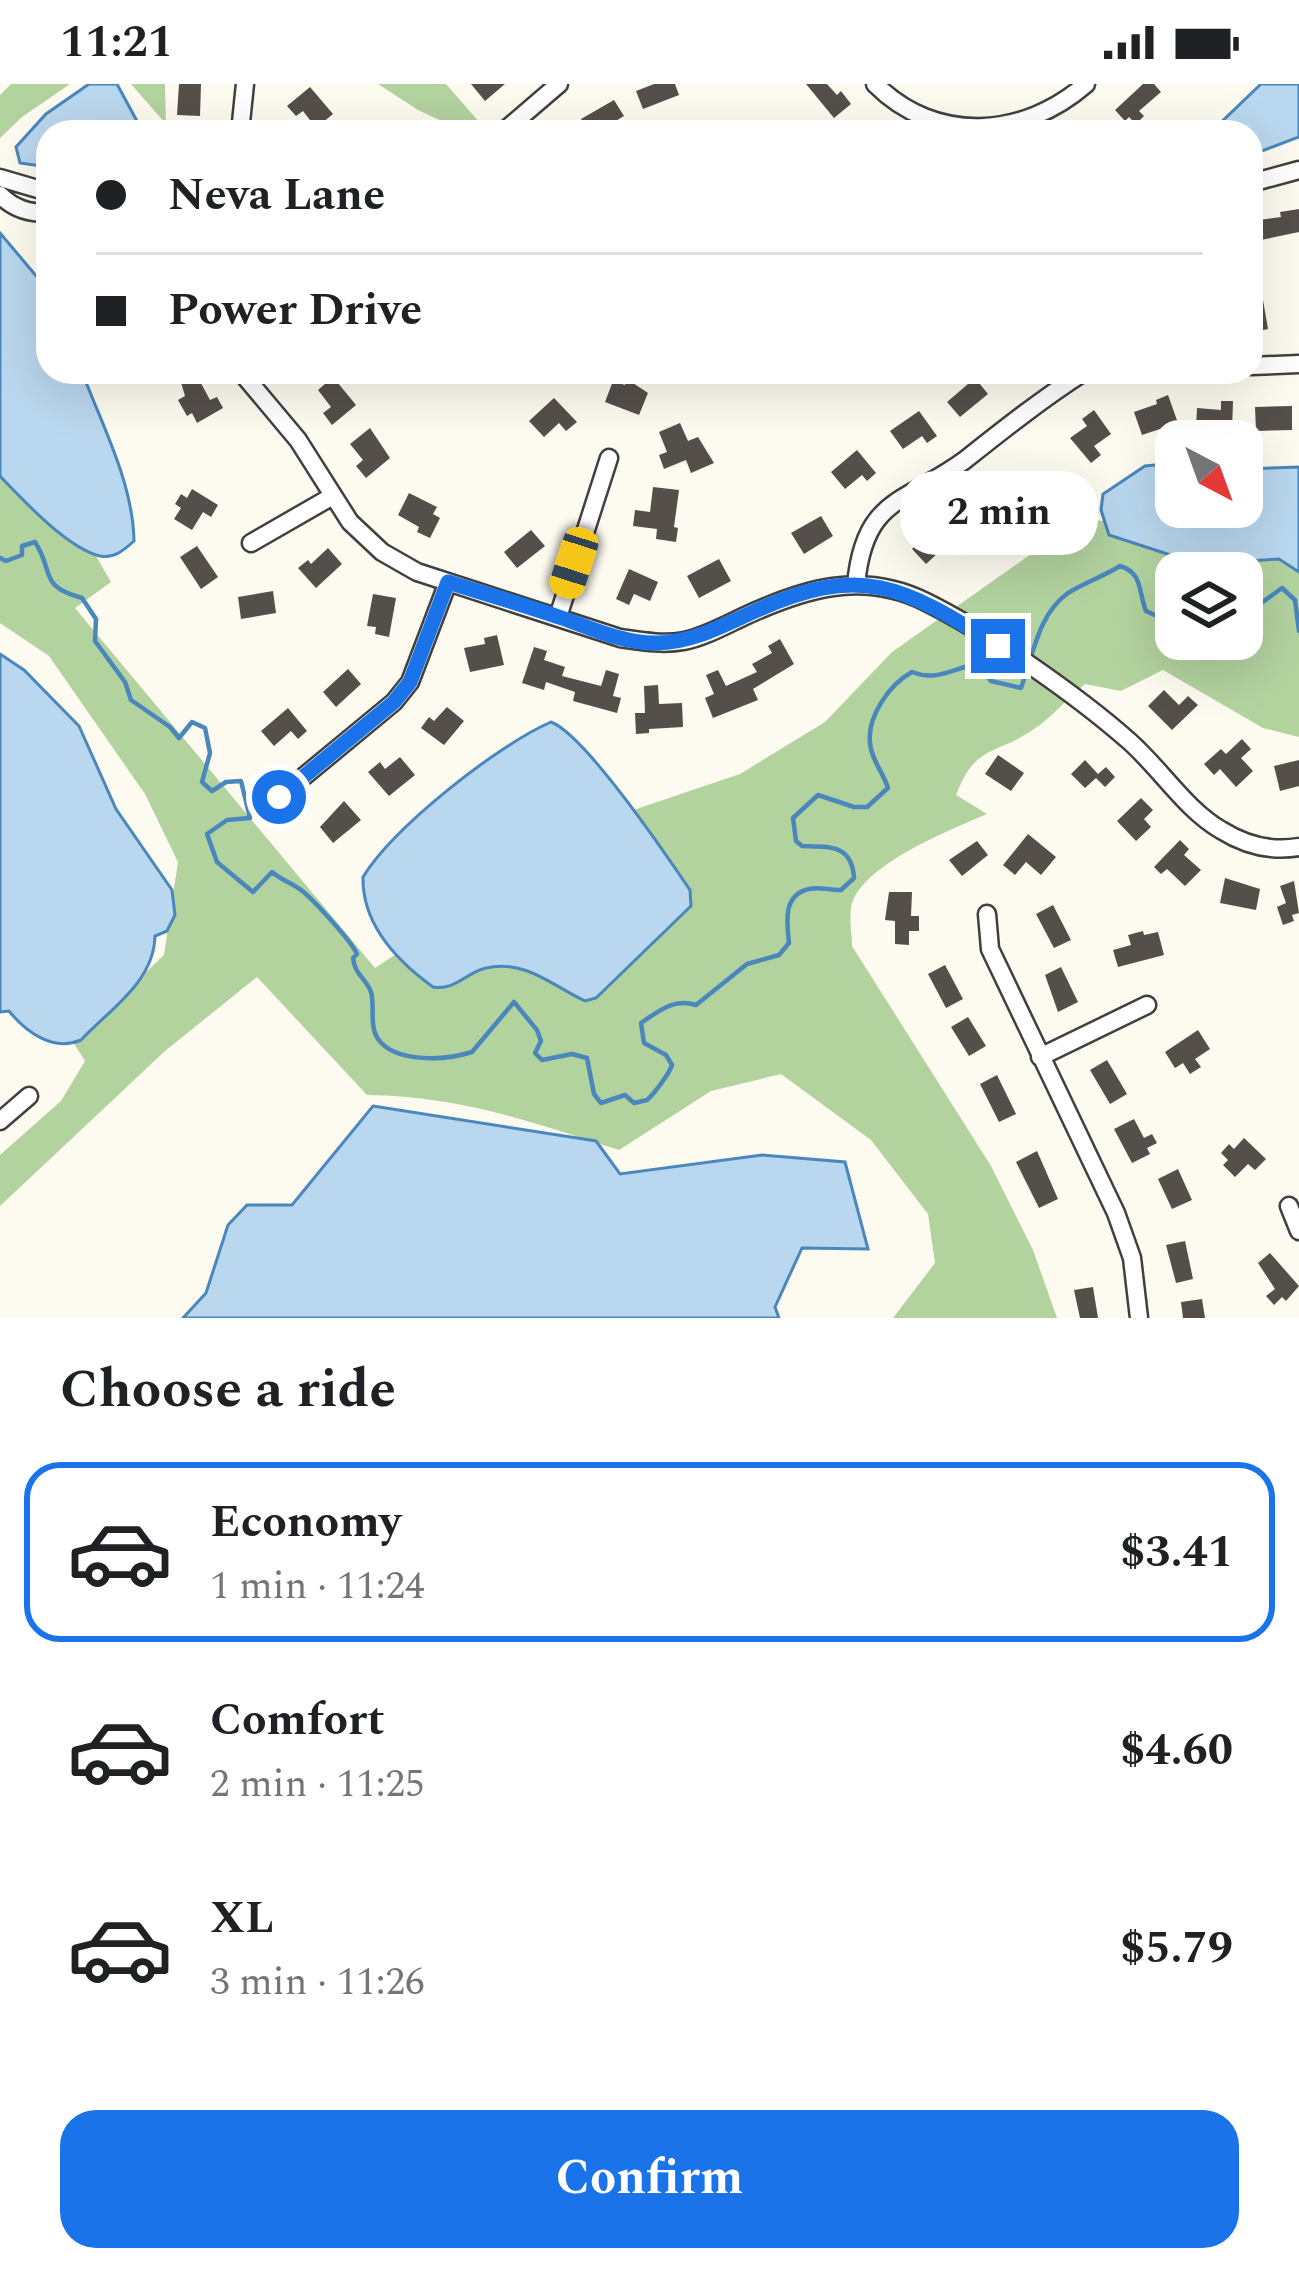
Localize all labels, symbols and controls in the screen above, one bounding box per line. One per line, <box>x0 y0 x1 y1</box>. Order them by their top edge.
text: 11:21 <box>60 8 173 77</box>
text: Neva Lane <box>168 161 385 230</box>
text: Power Drive <box>168 276 422 345</box>
north arrow <box>1155 420 1263 528</box>
map controls <box>1155 420 1263 660</box>
callout: 2 min <box>899 472 1097 556</box>
text: 2 min <box>947 483 1051 542</box>
car <box>546 523 602 603</box>
button: layers <box>1155 552 1263 660</box>
route end <box>971 619 1025 673</box>
route start <box>252 770 306 824</box>
text: Choose a ride <box>60 1349 396 1431</box>
text: Economy <box>210 1488 401 1557</box>
icon: car <box>66 1498 174 1606</box>
text: $3.41 <box>1120 1518 1233 1587</box>
text: 1 min · 11:24 <box>210 1557 425 1616</box>
text: Comfort <box>210 1686 385 1755</box>
icon: car <box>66 1696 174 1804</box>
text: $4.60 <box>1120 1716 1233 1785</box>
text: 2 min · 11:25 <box>210 1755 425 1814</box>
text: XL <box>210 1884 274 1953</box>
icon: car <box>66 1894 174 2002</box>
text: $5.79 <box>1120 1914 1233 1983</box>
text: 3 min · 11:26 <box>210 1953 425 2012</box>
button: Confirm <box>60 2110 1239 2248</box>

